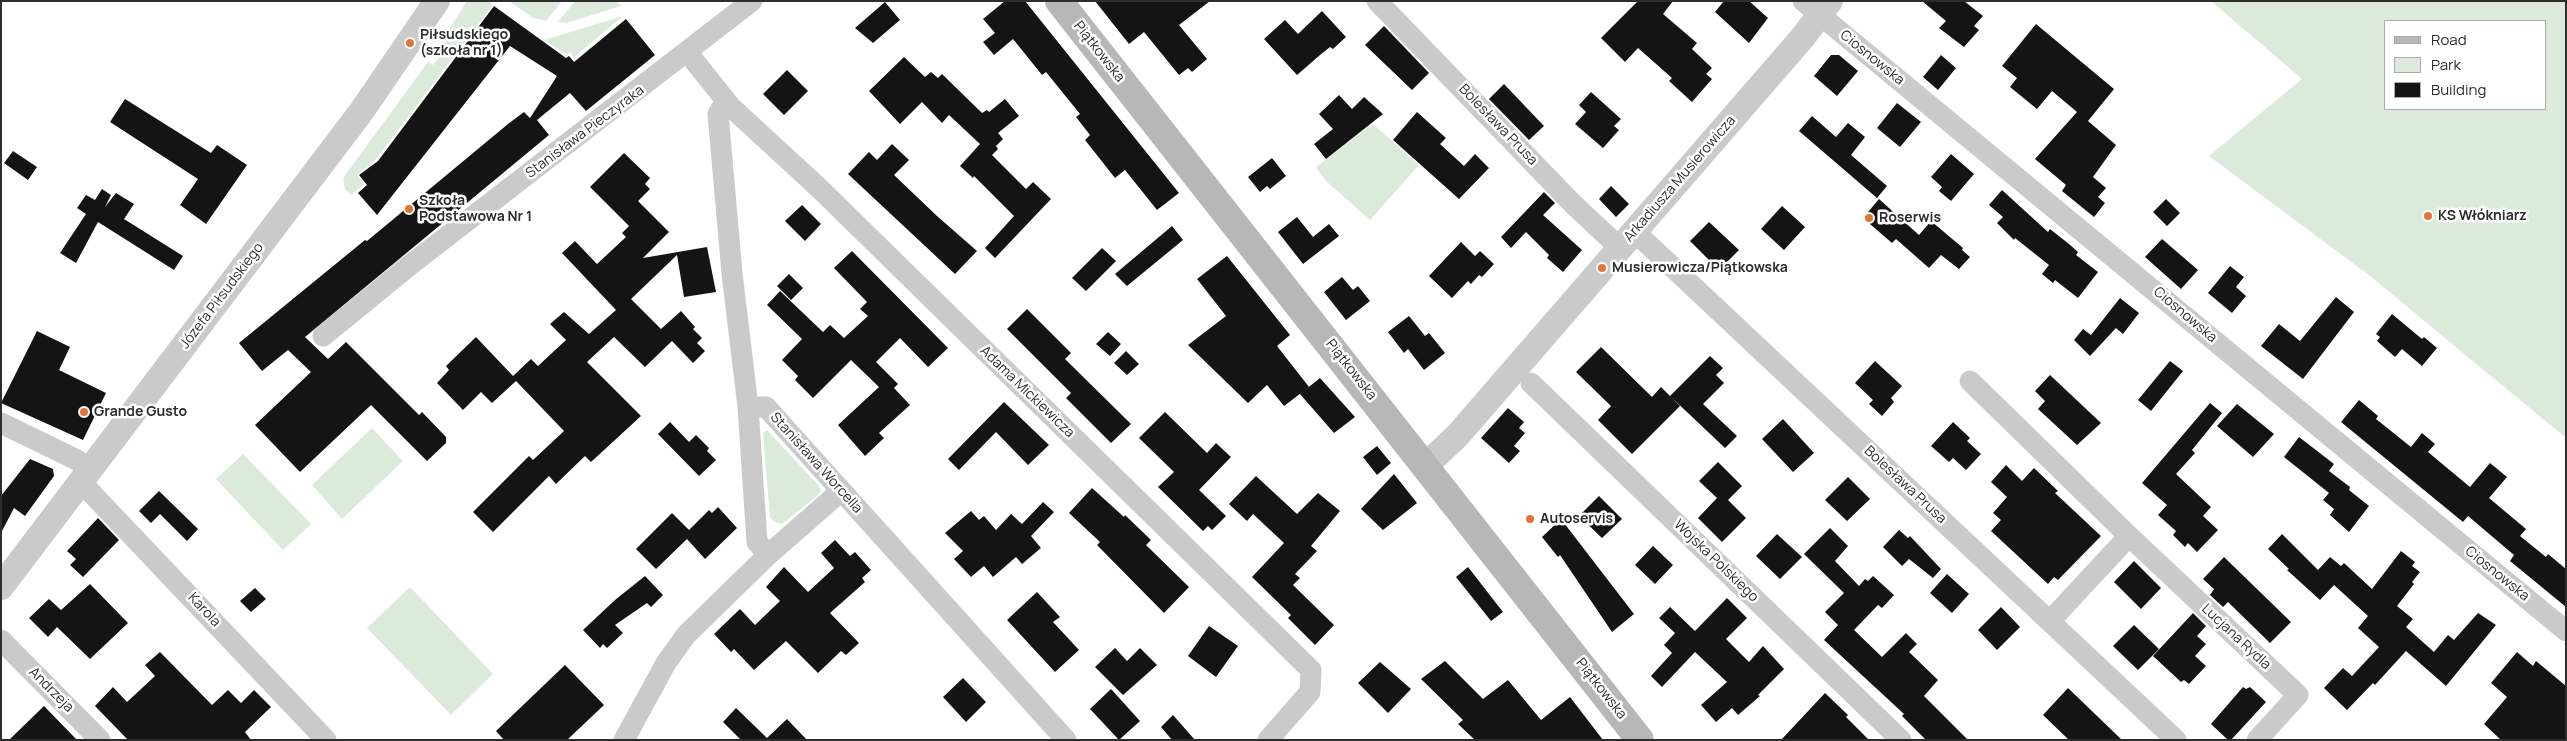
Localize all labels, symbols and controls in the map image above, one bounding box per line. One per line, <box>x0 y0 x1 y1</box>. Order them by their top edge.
street label: Piątkowska <box>1070 18 1128 86</box>
legend <box>2384 20 2547 110</box>
place label: Piłsudskiego (szkoła nr 1) <box>420 27 508 59</box>
street label: Ciosnowska <box>1837 27 1907 89</box>
text: Road <box>2431 29 2467 50</box>
marker: Piłsudskiego (szkoła nr 1) <box>404 37 416 49</box>
text: Park <box>2431 54 2461 75</box>
text: Building <box>2431 79 2486 100</box>
street label: Bolesława Prusa <box>1455 81 1541 169</box>
street label: Stanisława Pieczyraka <box>523 82 647 182</box>
street label: Arkadiusza Musierowicza <box>1621 112 1739 246</box>
place label: Szkoła Podstawowa Nr 1 <box>419 193 532 226</box>
marker: Szkoła Podstawowa Nr 1 <box>403 203 415 215</box>
place label: KS Włókniarz <box>2438 208 2527 224</box>
place label: Roserwis <box>1879 210 1941 226</box>
marker: KS Włókniarz <box>2422 210 2434 222</box>
marker: Roserwis <box>1863 212 1875 224</box>
street label: Józefa Piłsudskiego <box>177 240 267 352</box>
place label: Musierowicza/Piątkowska <box>1612 260 1788 276</box>
marker: Musierowicza/Piątkowska <box>1596 262 1608 274</box>
street label: Ciosnowska <box>2150 284 2220 346</box>
street label: Piątkowska <box>1322 336 1380 404</box>
street label: Adama Mickiewicza <box>976 343 1078 441</box>
place label: Grande Gusto <box>94 404 187 420</box>
marker: Grande Gusto <box>78 406 90 418</box>
street label: Stanisława Worcella <box>766 409 866 517</box>
street label: Bolesława Prusa <box>1861 443 1949 527</box>
place label: Autoservis <box>1540 511 1613 527</box>
marker: Autoservis <box>1524 513 1536 525</box>
street label: Wojska Polskiego <box>1670 516 1762 606</box>
street label: Ciosnowska <box>2462 543 2532 605</box>
street label: Karola <box>184 590 224 630</box>
street label: Lucjana Rydla <box>2198 601 2274 673</box>
street label: Piątkowska <box>1572 655 1630 723</box>
street label: Andrzeja <box>25 664 77 716</box>

